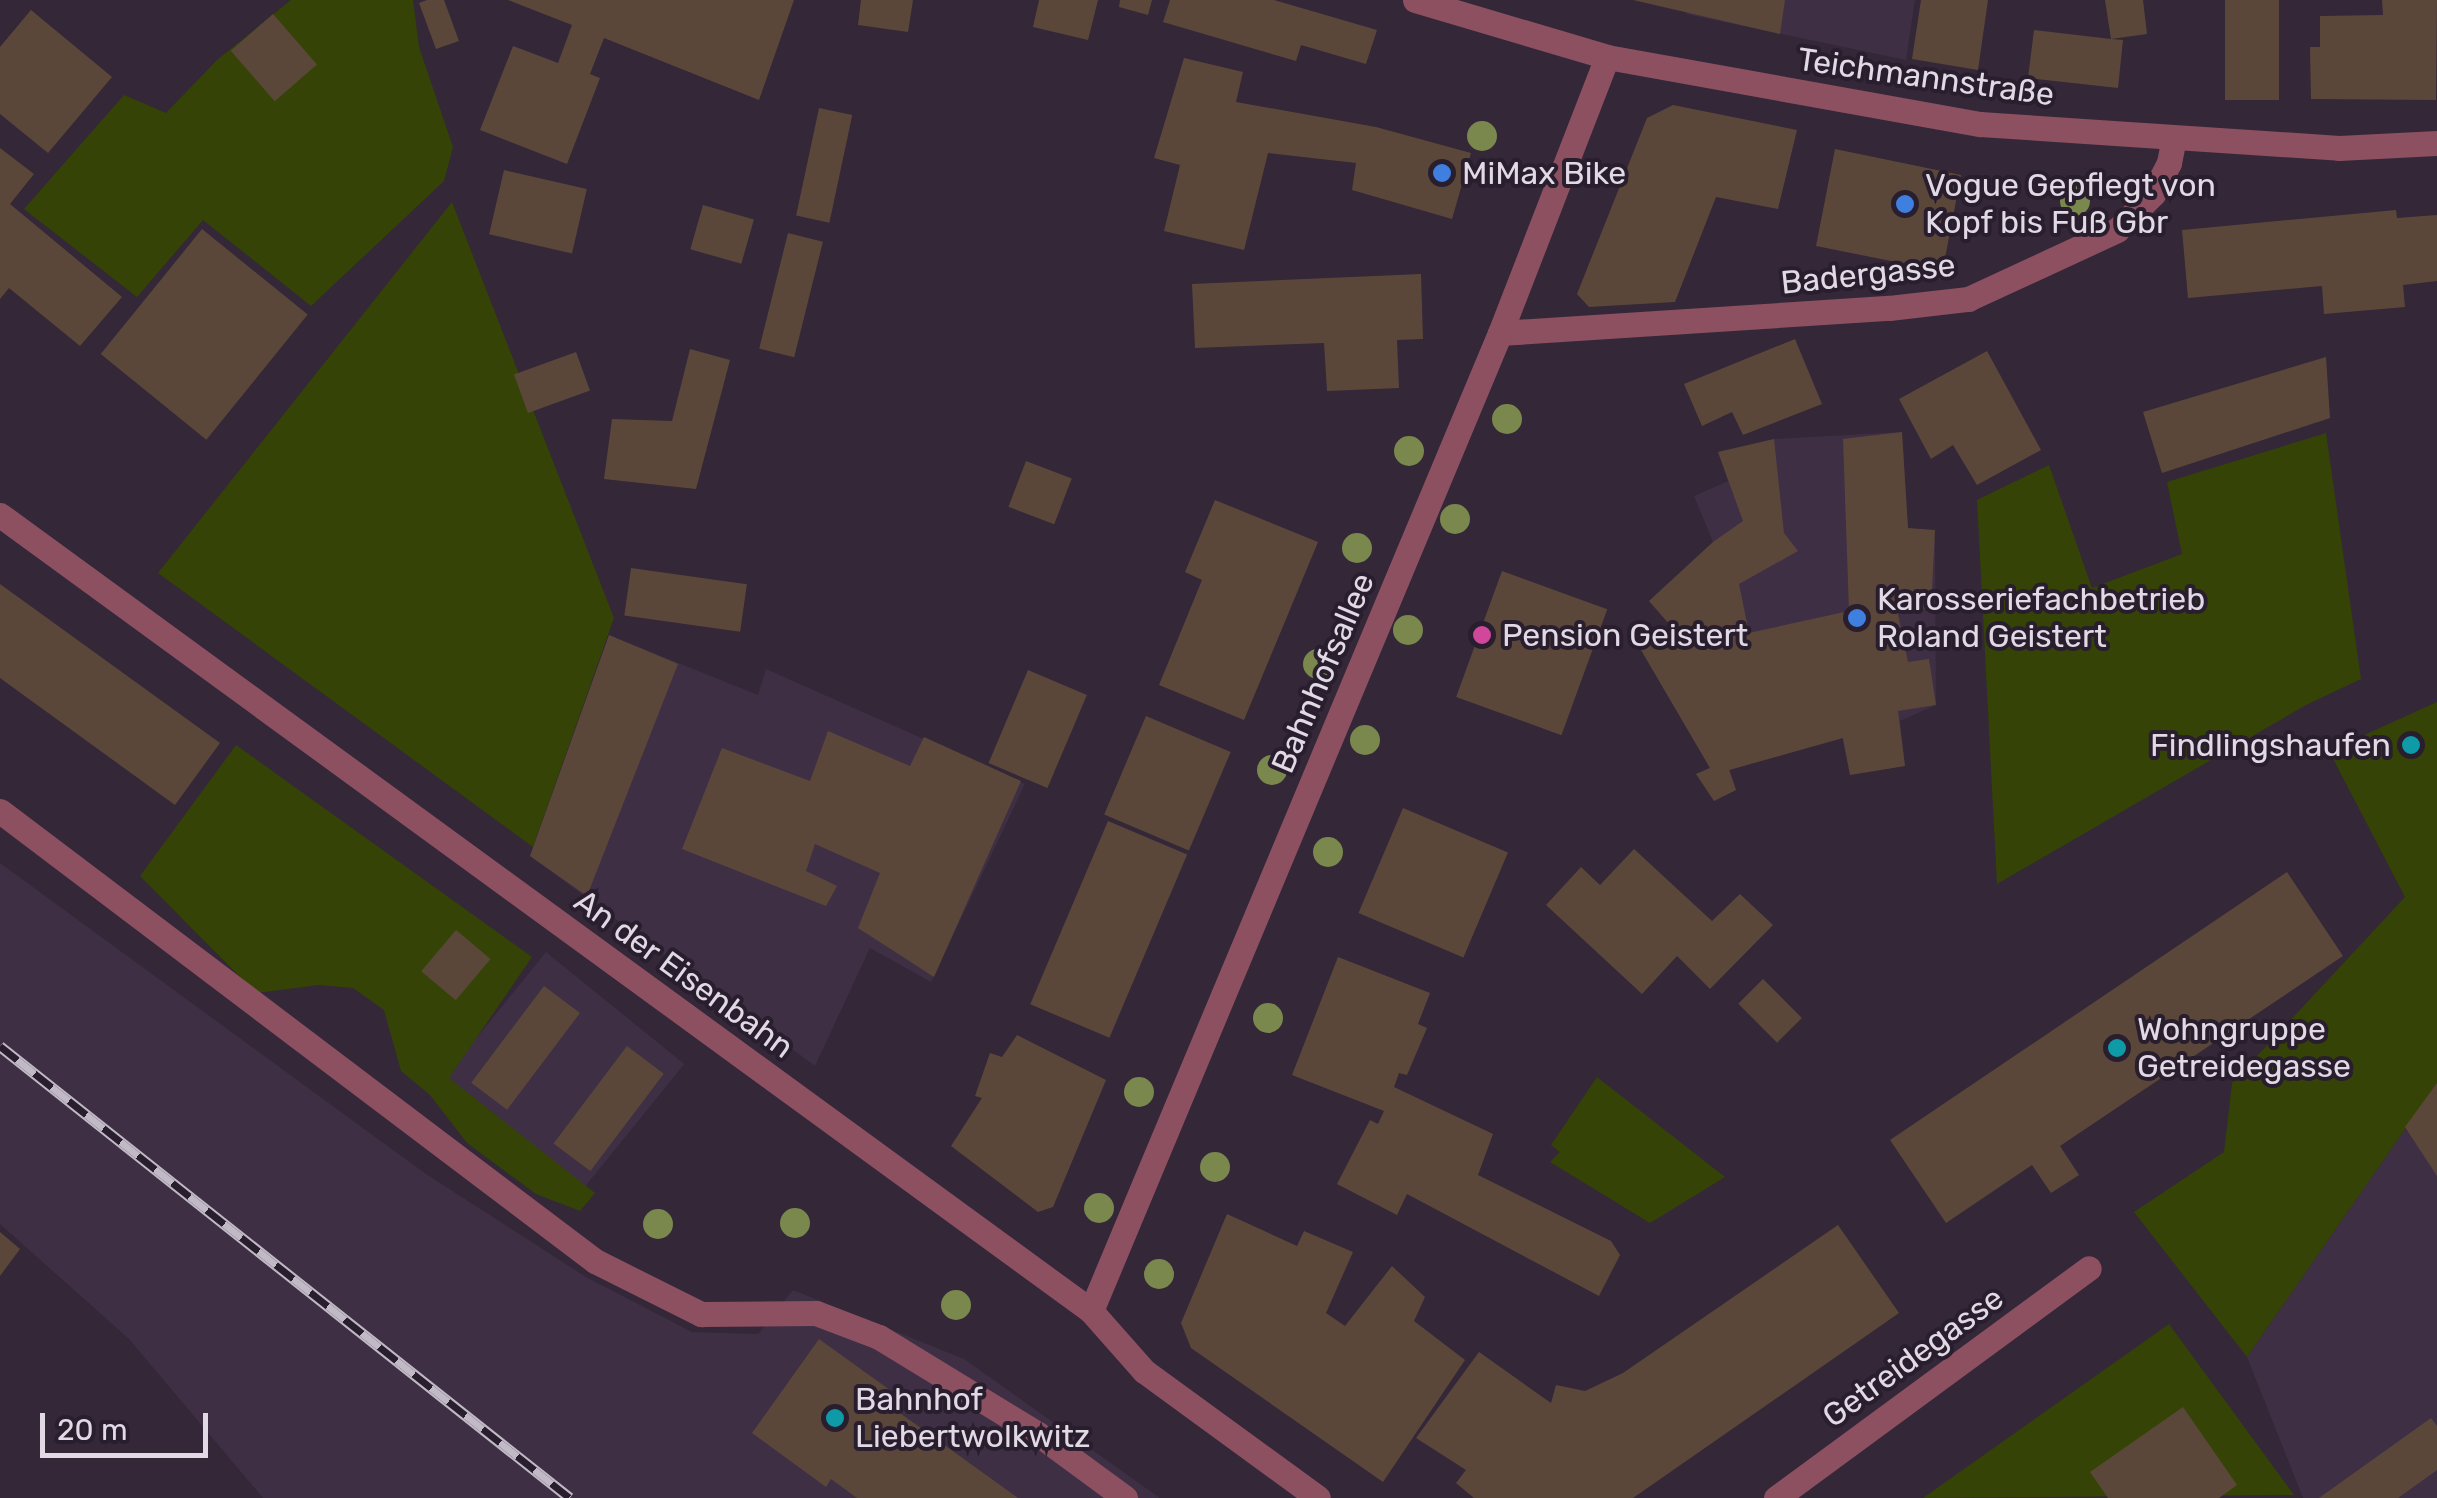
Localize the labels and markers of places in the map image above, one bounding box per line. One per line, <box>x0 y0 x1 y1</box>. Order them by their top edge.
place label: MiMax Bike <box>1462 154 1626 192</box>
marker: MiMax Bike <box>1431 162 1453 184</box>
place label: Vogue Gepflegt von Kopf bis Fuß Gbr <box>1925 167 2217 242</box>
marker: Vogue Gepflegt von Kopf bis Fuß Gbr <box>1894 193 1916 215</box>
place label: Karosseriefachbetrieb Roland Geistert <box>1877 581 2205 656</box>
marker: Karosseriefachbetrieb Roland Geistert <box>1846 607 1868 629</box>
place label: Pension Geistert <box>1502 616 1748 654</box>
marker: Pension Geistert <box>1471 624 1493 646</box>
place label: Findlingshaufen <box>2150 726 2391 764</box>
marker: Findlingshaufen <box>2400 734 2422 756</box>
place label: Wohngruppe Getreidegasse <box>2137 1011 2351 1086</box>
marker: Wohngruppe Getreidegasse <box>2106 1037 2128 1059</box>
place label: Bahnhof Liebertwolkwitz <box>855 1381 1090 1456</box>
marker: Bahnhof Liebertwolkwitz <box>824 1407 846 1429</box>

